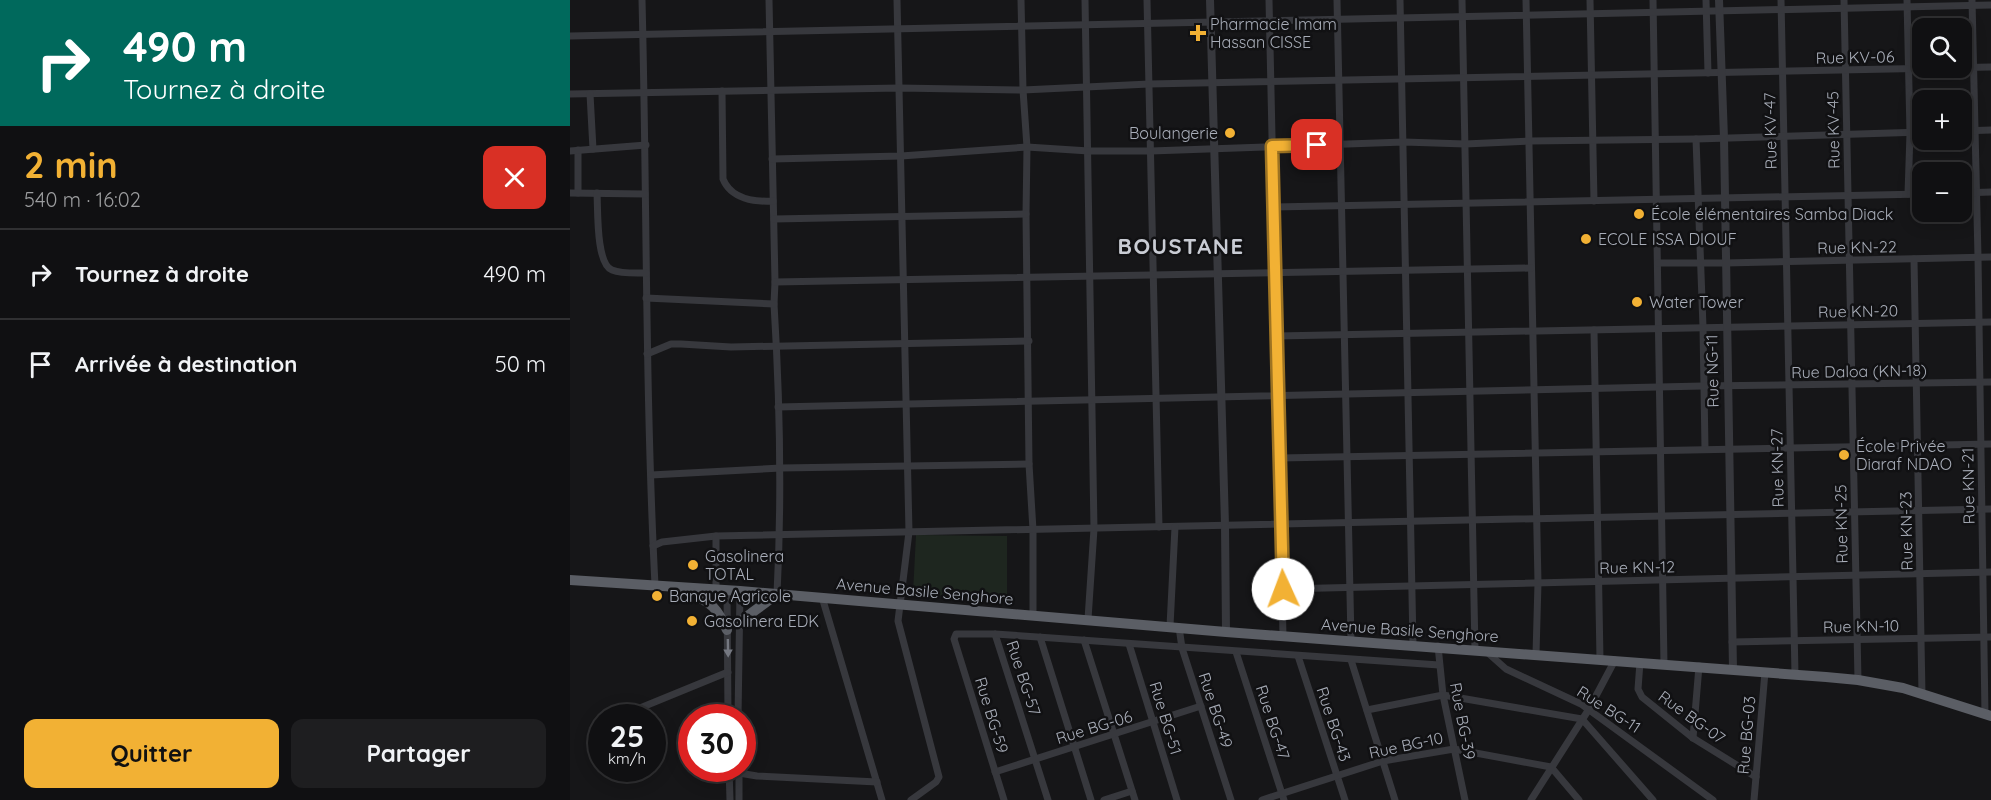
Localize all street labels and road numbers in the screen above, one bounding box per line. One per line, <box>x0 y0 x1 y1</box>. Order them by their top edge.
street label: Rue KV-06 <box>1815 46 1895 68</box>
street label: Rue KV-45 <box>1822 91 1844 169</box>
street label: Rue KV-47 <box>1759 92 1781 170</box>
street label: Rue KN-22 <box>1817 236 1897 258</box>
street label: Rue KN-20 <box>1818 300 1898 322</box>
street label: Rue NG-11 <box>1701 334 1723 408</box>
street label: Rue Daloa (KN-18) <box>1791 360 1927 382</box>
street label: Rue KN-27 <box>1766 429 1788 507</box>
street label: Rue KN-21 <box>1957 448 1979 524</box>
street label: Rue KN-25 <box>1830 484 1852 564</box>
street label: Rue KN-23 <box>1895 491 1917 571</box>
street label: Rue KN-12 <box>1599 556 1675 578</box>
street label: Avenue Basile Senghore <box>836 573 1014 609</box>
street label: Avenue Basile Senghore <box>1321 614 1499 646</box>
street label: Rue KN-10 <box>1823 615 1899 637</box>
street label: Rue BG-57 <box>1002 638 1046 718</box>
street label: Rue BG-49 <box>1194 670 1238 750</box>
street label: Rue BG-59 <box>971 675 1013 756</box>
street label: Rue BG-51 <box>1145 679 1187 757</box>
street label: Rue BG-39 <box>1446 681 1480 761</box>
street label: Rue BG-11 <box>1573 681 1645 737</box>
street label: Rue BG-47 <box>1252 682 1294 762</box>
street label: Rue BG-43 <box>1312 684 1356 764</box>
street label: Rue BG-07 <box>1655 686 1729 748</box>
street label: Rue BG-03 <box>1733 695 1759 775</box>
street label: Rue BG-06 <box>1053 706 1135 748</box>
street label: Rue BG-10 <box>1367 727 1445 763</box>

